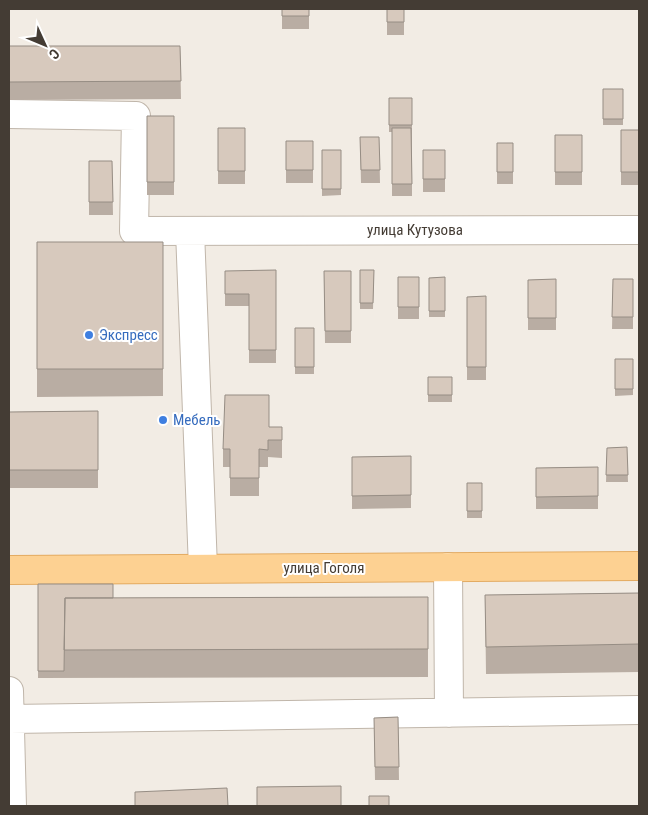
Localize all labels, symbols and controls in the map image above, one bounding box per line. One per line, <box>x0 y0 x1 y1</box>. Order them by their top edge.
north arrow <box>20 20 70 70</box>
text: С <box>46 46 63 62</box>
street label: улица Кутузова <box>367 221 463 239</box>
place label: Экспресс <box>99 326 158 344</box>
marker: Экспресс <box>83 329 95 341</box>
place label: Мебель <box>173 411 221 429</box>
marker: Мебель <box>157 414 169 426</box>
street label: улица Гоголя <box>284 559 364 577</box>

